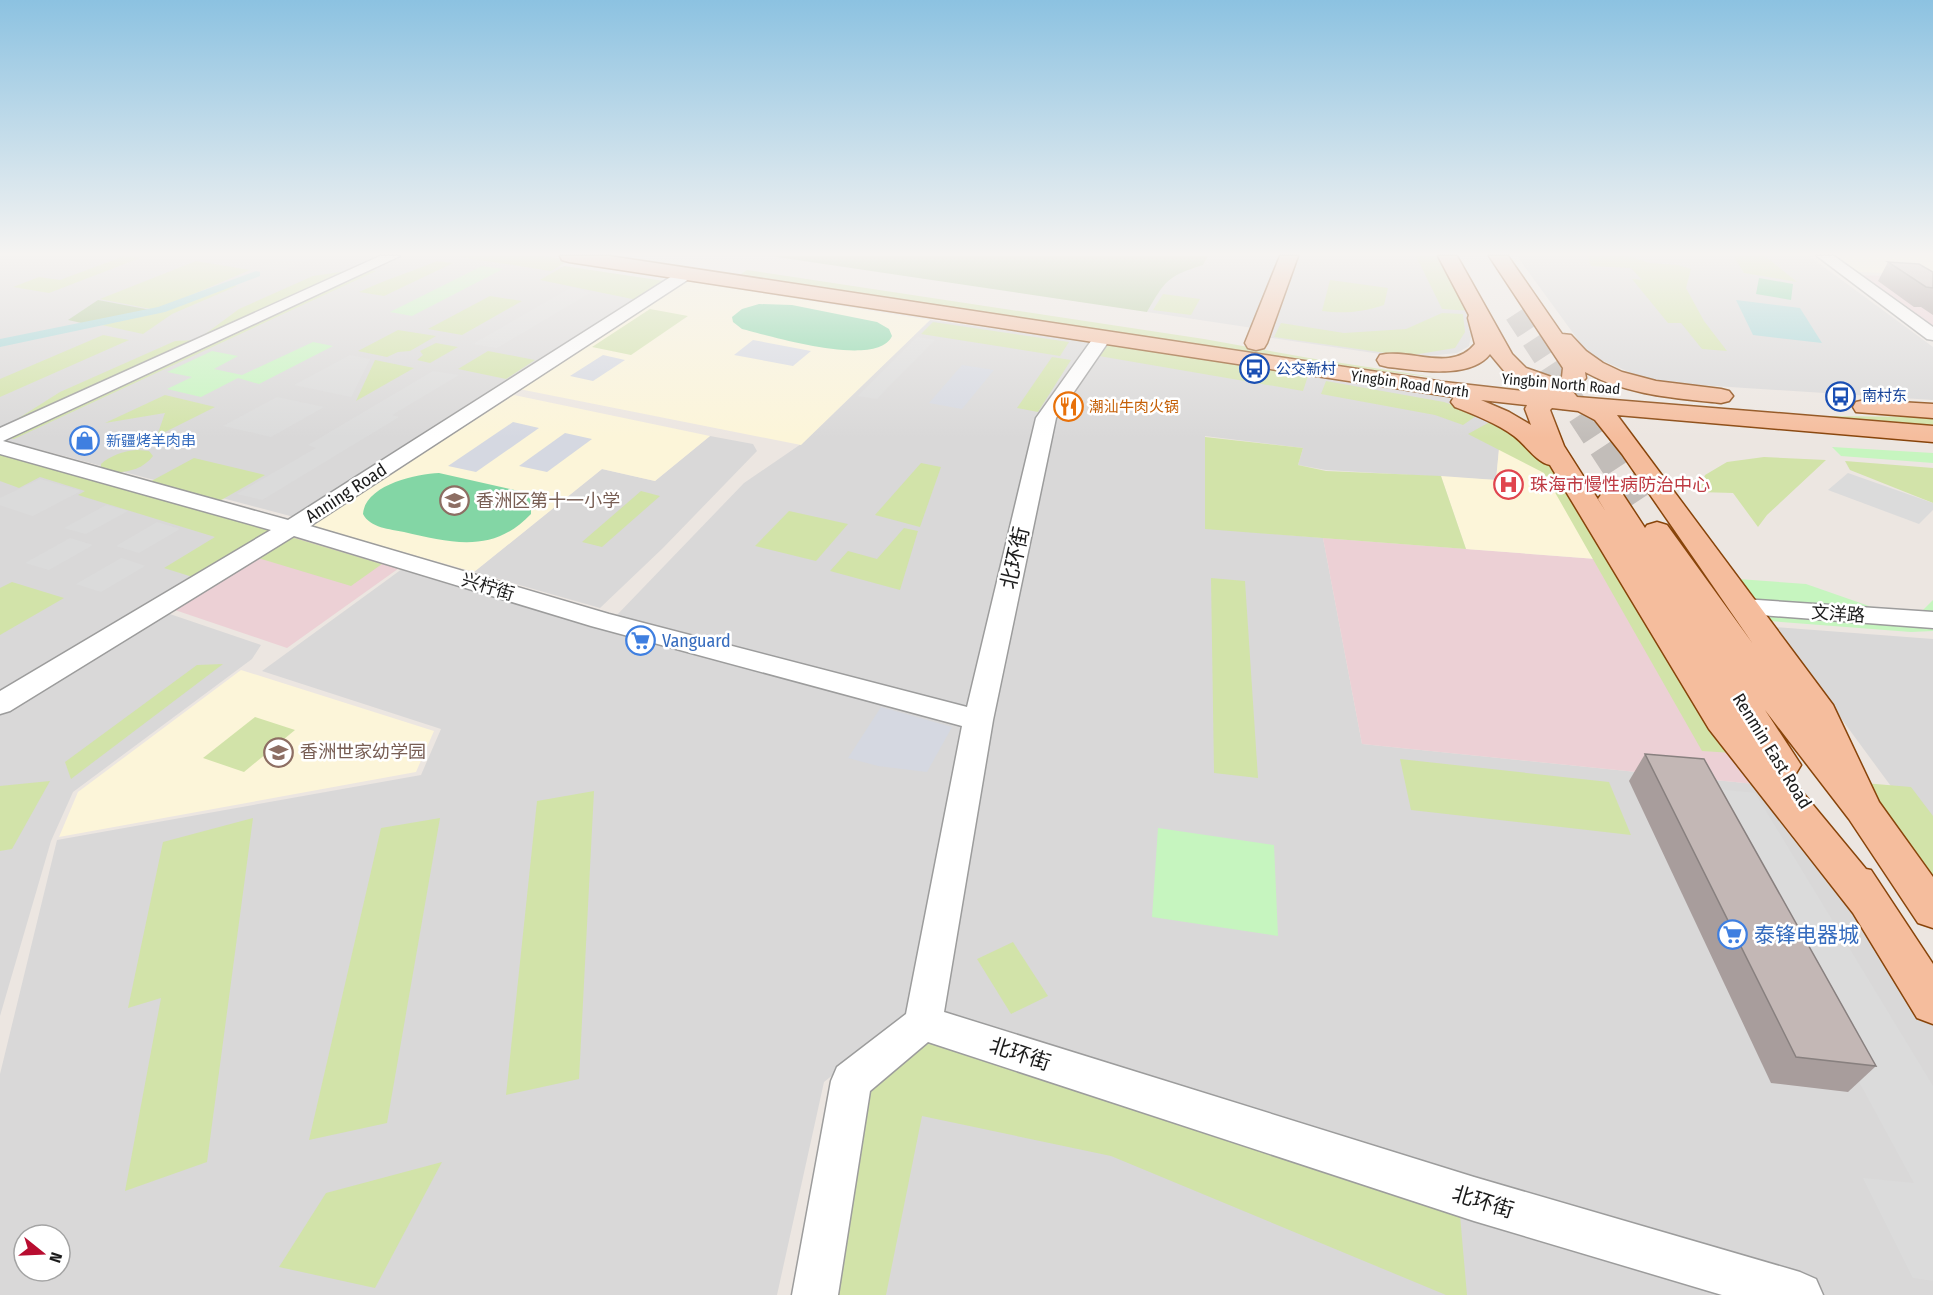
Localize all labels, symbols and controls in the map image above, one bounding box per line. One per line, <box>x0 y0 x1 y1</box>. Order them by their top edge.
bus stop icon: 公交新村 <box>1239 353 1271 385</box>
place label: 公交新村 <box>1276 360 1336 378</box>
street label: Yingbin Road North <box>1350 367 1470 401</box>
street label: Yingbin North Road <box>1501 370 1621 398</box>
bus stop icon: 南村东 <box>1825 380 1857 412</box>
place label: 南村东 <box>1862 387 1907 405</box>
restaurant icon: 潮汕牛肉火锅 <box>1052 391 1084 423</box>
place label: 潮汕牛肉火锅 <box>1089 398 1179 416</box>
shop icon: 新疆烤羊肉串 <box>69 425 101 457</box>
place label: 新疆烤羊肉串 <box>106 432 196 450</box>
street label: Anning Road <box>301 459 391 527</box>
hospital icon: 珠海市慢性病防治中心 <box>1493 469 1525 501</box>
place label: 珠海市慢性病防治中心 <box>1530 474 1710 496</box>
school or university icon: 香洲区第十一小学 <box>439 485 471 517</box>
place label: 香洲区第十一小学 <box>476 490 620 512</box>
street label: 北环街 <box>995 524 1035 592</box>
street label: 兴柠街 <box>459 569 517 605</box>
street label: 文洋路 <box>1810 601 1866 627</box>
supermarket icon: Vanguard <box>625 625 657 657</box>
place label: Vanguard <box>662 630 731 652</box>
street label: Renmin East Road <box>1728 689 1816 813</box>
school or university icon: 香洲世家幼学园 <box>263 736 295 768</box>
place label: 香洲世家幼学园 <box>300 741 426 763</box>
supermarket icon: 泰锋电器城 <box>1717 919 1749 951</box>
place label: 泰锋电器城 <box>1754 922 1859 948</box>
street label: 北环街 <box>986 1032 1054 1076</box>
street label: 北环街 <box>1449 1180 1517 1224</box>
north arrow <box>12 1223 72 1283</box>
text: N <box>45 1250 66 1265</box>

